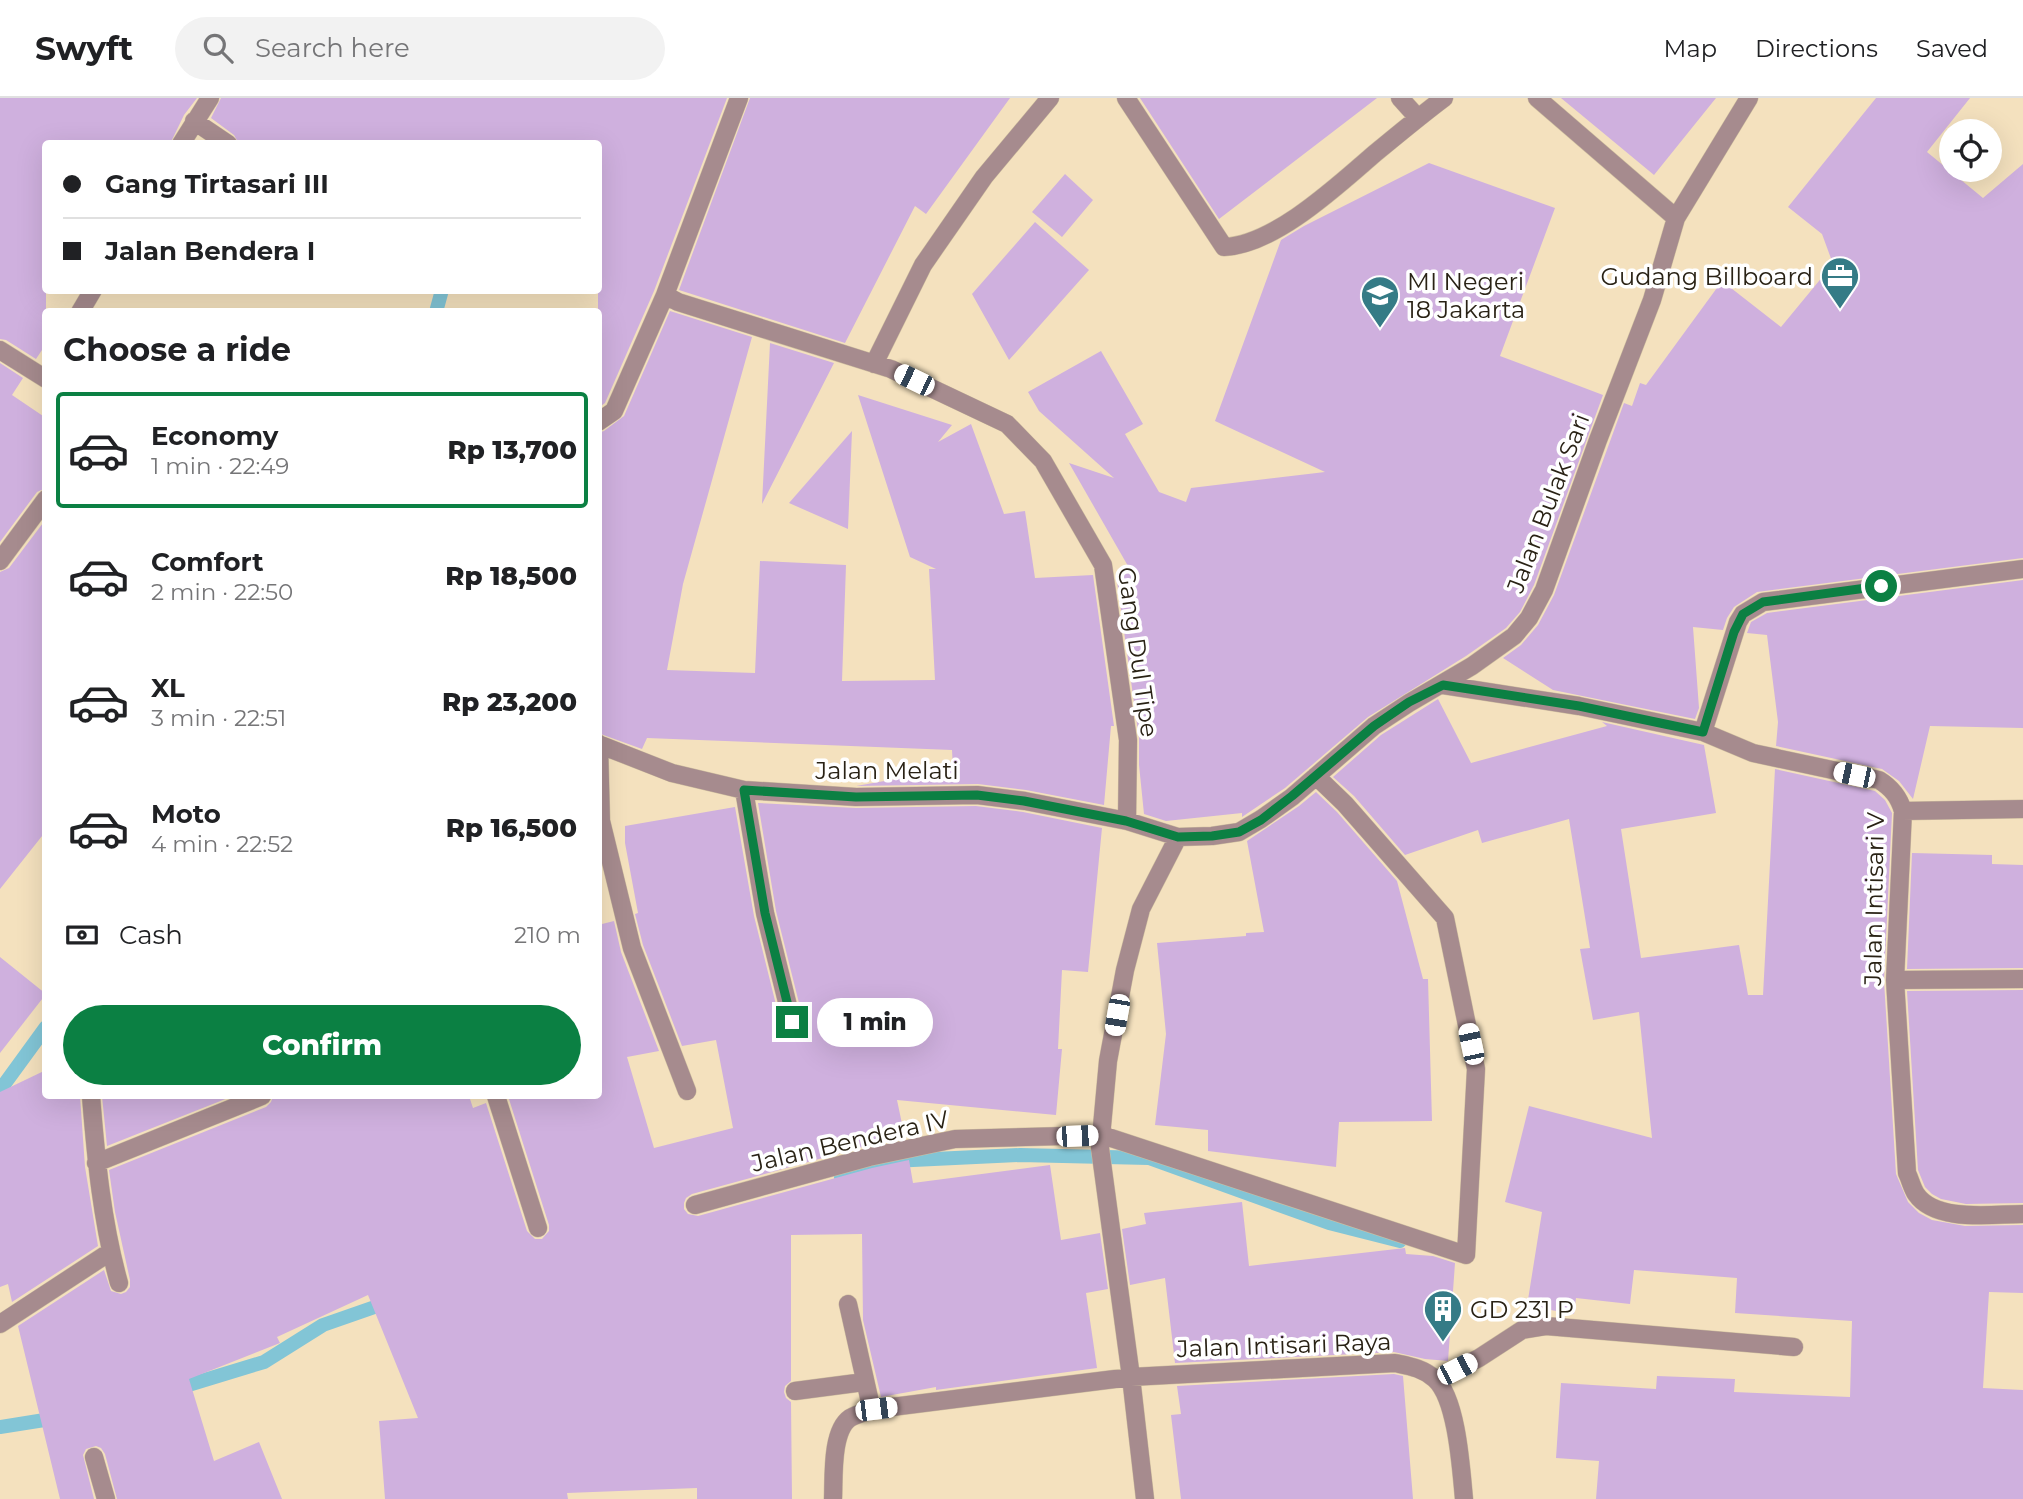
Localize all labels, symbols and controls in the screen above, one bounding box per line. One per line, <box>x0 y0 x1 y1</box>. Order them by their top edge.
search box <box>175 17 665 80</box>
text: Swyft <box>35 28 133 68</box>
icon: search <box>199 29 237 67</box>
text: Search here <box>255 32 410 64</box>
text: Map <box>1664 34 1717 63</box>
text: Directions <box>1755 34 1878 63</box>
text: Saved <box>1916 34 1988 63</box>
map controls <box>1939 119 2002 182</box>
button: locate <box>1939 119 2002 182</box>
text: Gang Tirtasari III <box>105 168 329 200</box>
text: Jalan Bendera I <box>105 235 315 267</box>
office icon: Gudang Billboard <box>1819 255 1861 310</box>
place label: Gudang Billboard <box>1600 262 1813 291</box>
place label: MI Negeri 18 Jakarta <box>1407 267 1525 324</box>
school or university icon: MI Negeri 18 Jakarta <box>1359 274 1401 329</box>
text: Choose a ride <box>63 330 291 369</box>
car <box>891 361 938 399</box>
street label: Jalan Bulak Sari <box>1500 409 1596 598</box>
icon: car <box>67 419 130 482</box>
text: Economy <box>151 420 278 452</box>
text: Rp 13,700 <box>447 434 577 466</box>
text: 1 min · 22:49 <box>151 452 289 480</box>
icon: car <box>67 545 130 608</box>
text: Comfort <box>151 546 263 578</box>
text: Rp 18,500 <box>445 560 577 592</box>
street label: Gang Dul Tipe <box>1112 565 1164 739</box>
route start <box>1865 570 1897 602</box>
text: 2 min · 22:50 <box>151 578 293 606</box>
icon: car <box>67 671 130 734</box>
text: XL <box>151 672 185 704</box>
text: Rp 23,200 <box>442 686 577 718</box>
text: 3 min · 22:51 <box>151 704 286 732</box>
street label: Jalan Melati <box>814 756 959 785</box>
car <box>1832 760 1877 790</box>
icon: car <box>67 797 130 860</box>
text: Moto <box>151 798 221 830</box>
text: Rp 16,500 <box>446 812 577 844</box>
street label: Jalan Intisari V <box>1858 812 1890 987</box>
text: 4 min · 22:52 <box>151 830 293 858</box>
icon: cash <box>63 916 101 954</box>
text: Cash <box>119 919 183 951</box>
text: 210 m <box>514 921 581 949</box>
car <box>1104 992 1131 1038</box>
callout: 1 min <box>816 998 932 1046</box>
button: Confirm <box>63 1005 581 1085</box>
route end <box>776 1006 808 1038</box>
text: 1 min <box>843 1008 907 1036</box>
car <box>1457 1021 1486 1067</box>
street label: Jalan Bendera IV <box>748 1104 952 1178</box>
car <box>1056 1125 1099 1147</box>
building icon: GD 231 P <box>1422 1288 1464 1343</box>
place label: GD 231 P <box>1470 1295 1574 1324</box>
street label: Jalan Intisari Raya <box>1175 1327 1392 1363</box>
car <box>1434 1350 1481 1388</box>
car <box>854 1396 899 1422</box>

